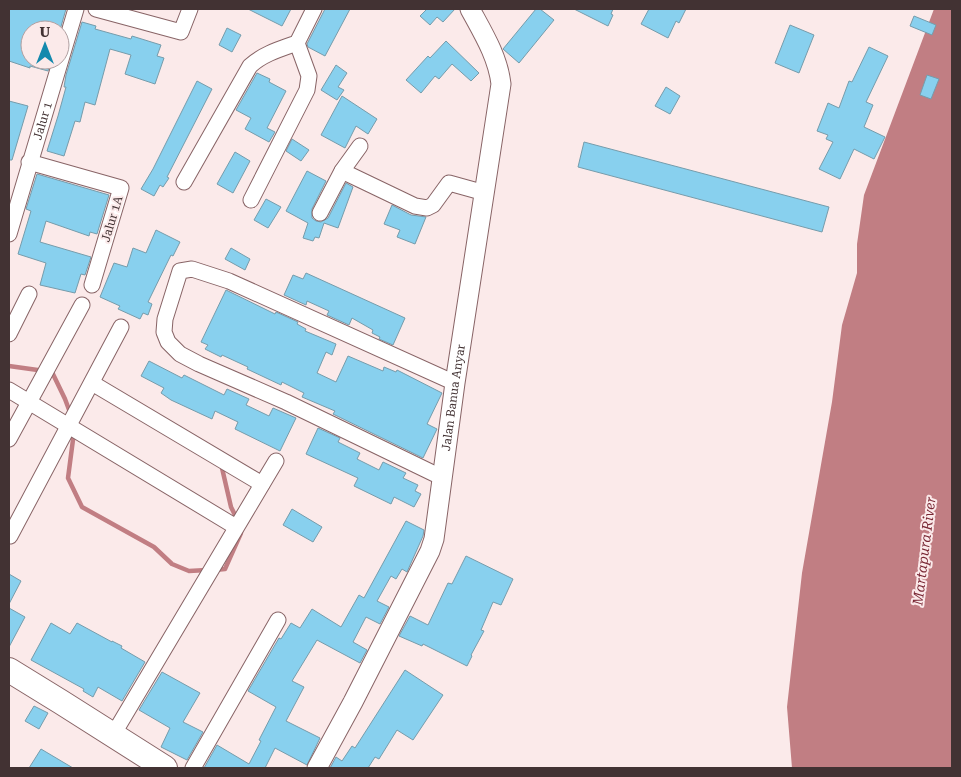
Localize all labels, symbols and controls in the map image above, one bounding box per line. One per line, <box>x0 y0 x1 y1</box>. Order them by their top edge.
north arrow <box>20 20 70 70</box>
text: U <box>40 24 51 40</box>
street label: Jalur 1 <box>30 100 55 142</box>
street label: Jalur 1A <box>98 194 126 244</box>
street label: Jalan Banua Anyar <box>439 343 468 452</box>
water label: Martapura River <box>909 496 939 607</box>

